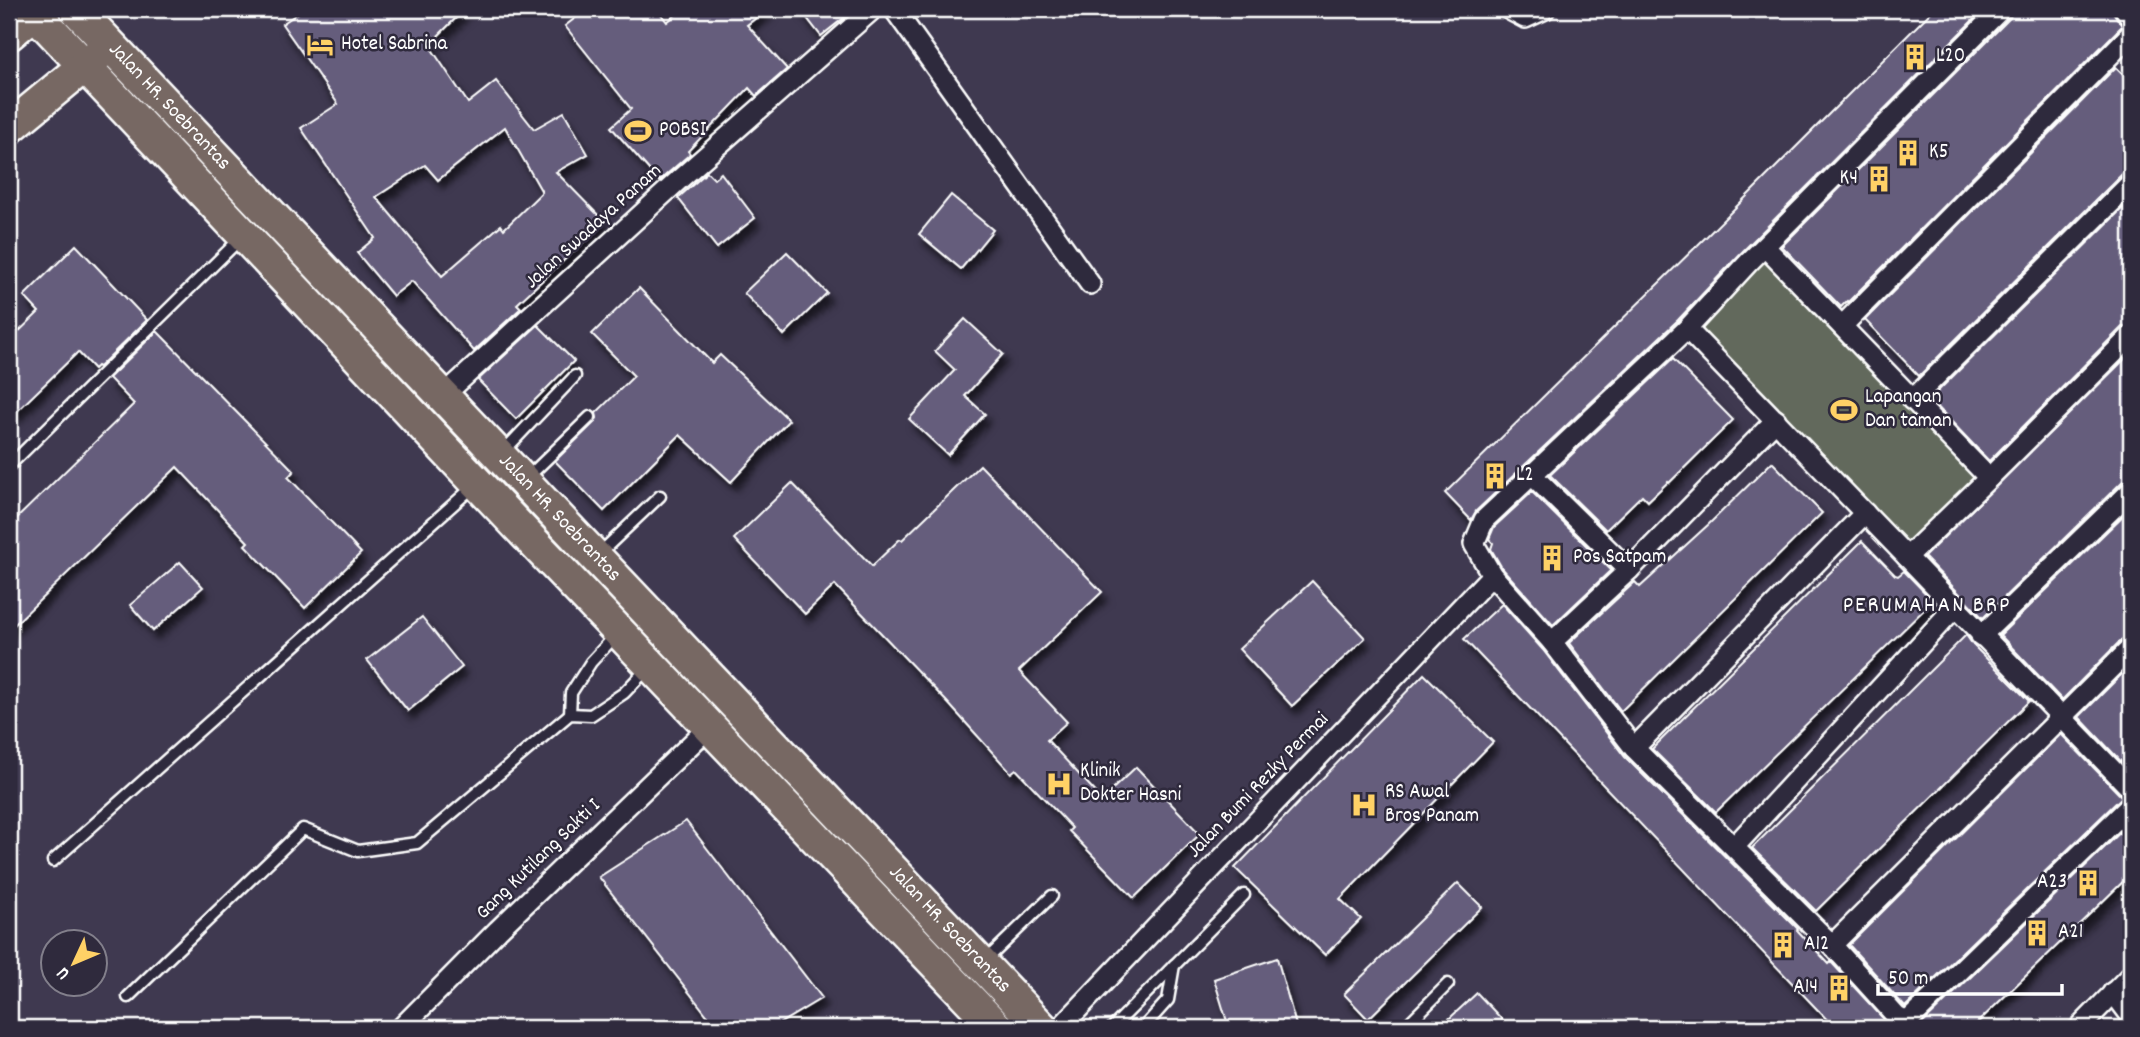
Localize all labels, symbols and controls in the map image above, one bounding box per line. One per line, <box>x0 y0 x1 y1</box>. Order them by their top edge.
hotel icon: Hotel Sabrina <box>305 30 335 60</box>
place label: Hotel Sabrina <box>341 30 448 60</box>
street label: Jalan HR. Soebrantas <box>101 36 237 178</box>
building icon: L20 <box>1900 42 1930 72</box>
place label: L20 <box>1936 42 1965 72</box>
sports icon: POBSI <box>623 116 653 146</box>
place label: POBSI <box>659 116 707 146</box>
building icon: K5 <box>1893 138 1923 168</box>
place label: K5 <box>1929 138 1948 168</box>
street label: Jalan Swadaya Panam <box>519 157 669 297</box>
place label: K4 <box>1840 164 1858 194</box>
building icon: K4 <box>1864 164 1894 194</box>
place label: Lapangan Dan taman <box>1865 383 1952 437</box>
sports icon: Lapangan Dan taman <box>1829 395 1859 425</box>
street label: Jalan HR. Soebrantas <box>491 448 627 589</box>
building icon: L2 <box>1480 461 1510 491</box>
place label: L2 <box>1516 461 1534 491</box>
building icon: Pos Satpam <box>1537 543 1567 573</box>
place label: Pos Satpam <box>1573 543 1666 573</box>
district label: PERUMAHAN BRP <box>1843 590 2011 623</box>
street label: Jalan Bumi Rezky Permai <box>1181 706 1337 866</box>
place label: Klinik Dokter Hasni <box>1080 757 1182 811</box>
hospital icon: Klinik Dokter Hasni <box>1044 769 1074 799</box>
place label: RS Awal Bros Panam <box>1385 778 1479 832</box>
hospital icon: RS Awal Bros Panam <box>1349 790 1379 820</box>
street label: Gang Kutilang Sakti I <box>470 792 609 928</box>
street label: Jalan HR. Soebrantas <box>881 859 1017 1001</box>
place label: A23 <box>2037 868 2067 898</box>
building icon: A23 <box>2073 868 2103 898</box>
building icon: A21 <box>2022 918 2052 948</box>
place label: A21 <box>2058 918 2083 948</box>
north arrow <box>38 928 108 998</box>
building icon: A12 <box>1768 930 1798 960</box>
place label: A12 <box>1804 930 1829 960</box>
scale bar <box>1878 953 2061 997</box>
text: U <box>51 960 77 985</box>
text: 50 m <box>1888 965 1928 995</box>
place label: A14 <box>1793 973 1818 1003</box>
building icon: A14 <box>1824 973 1854 1003</box>

